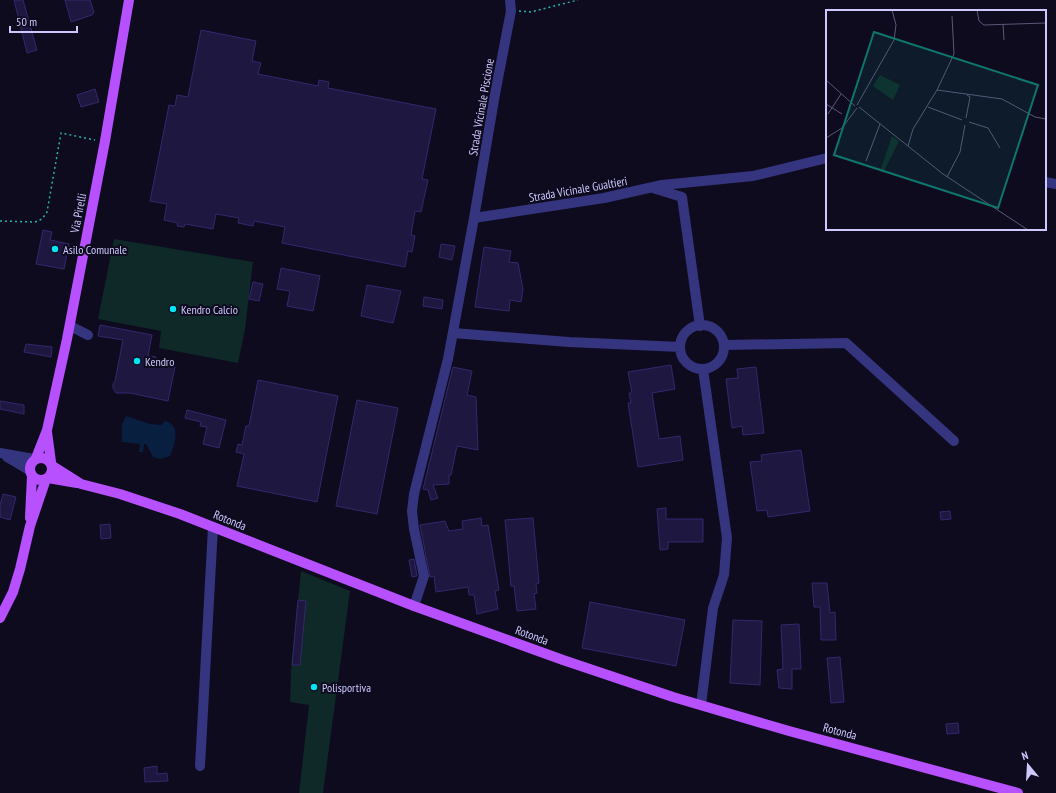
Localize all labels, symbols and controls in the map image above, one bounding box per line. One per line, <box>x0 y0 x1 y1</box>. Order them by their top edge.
scale bar <box>10 8 77 34</box>
inset map <box>826 10 1046 230</box>
text: 50 m <box>16 14 37 29</box>
street label: Strada Vicinale Piscione <box>465 57 497 157</box>
street label: Strada Vicinale Gualtieri <box>528 173 628 205</box>
street label: Via Pirelli <box>67 192 89 235</box>
place label: Asilo Comunale <box>63 242 127 257</box>
marker: Asilo Comunale <box>50 244 60 254</box>
place label: Kendro Calcio <box>181 302 238 317</box>
marker: Kendro Calcio <box>168 304 178 314</box>
place label: Kendro <box>145 354 174 369</box>
marker: Kendro <box>132 356 142 366</box>
street label: Rotonda <box>211 507 249 533</box>
street label: Rotonda <box>513 622 551 648</box>
place label: Polisportiva <box>322 680 371 695</box>
marker: Polisportiva <box>309 682 319 692</box>
street label: Rotonda <box>822 719 859 743</box>
north arrow <box>1008 745 1048 785</box>
text: N <box>1020 748 1030 763</box>

